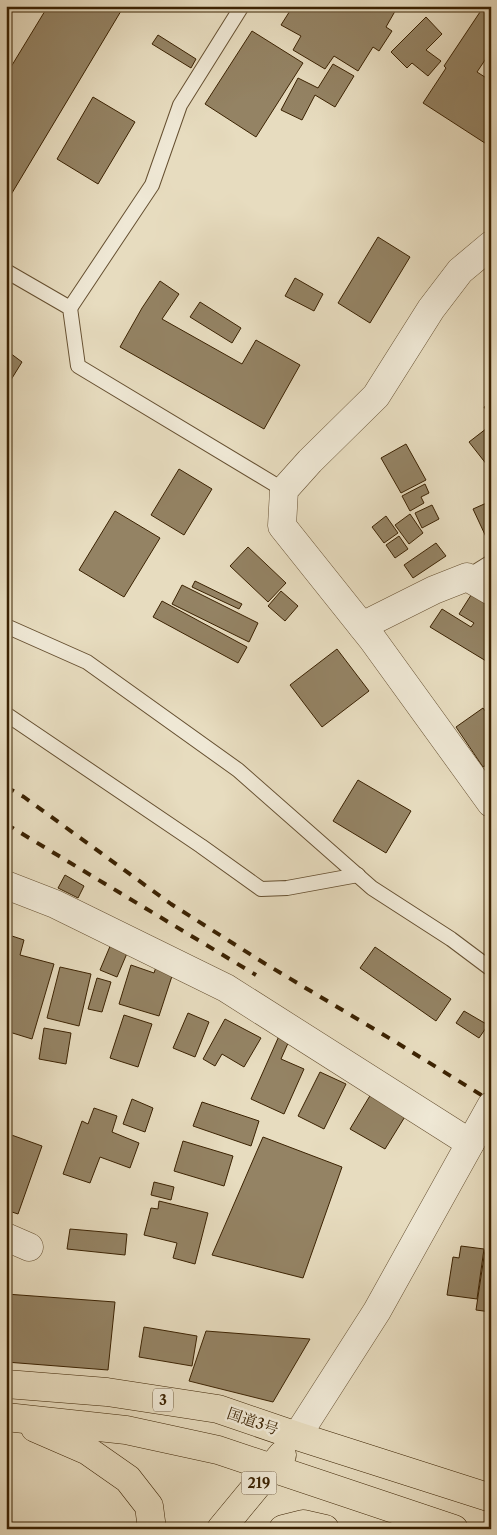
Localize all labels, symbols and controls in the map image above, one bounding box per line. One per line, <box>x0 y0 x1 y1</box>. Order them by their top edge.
road number: 3 <box>153 1388 173 1412</box>
street label: 国道3号 <box>225 1403 281 1439</box>
road number: 219 <box>242 1472 276 1495</box>

